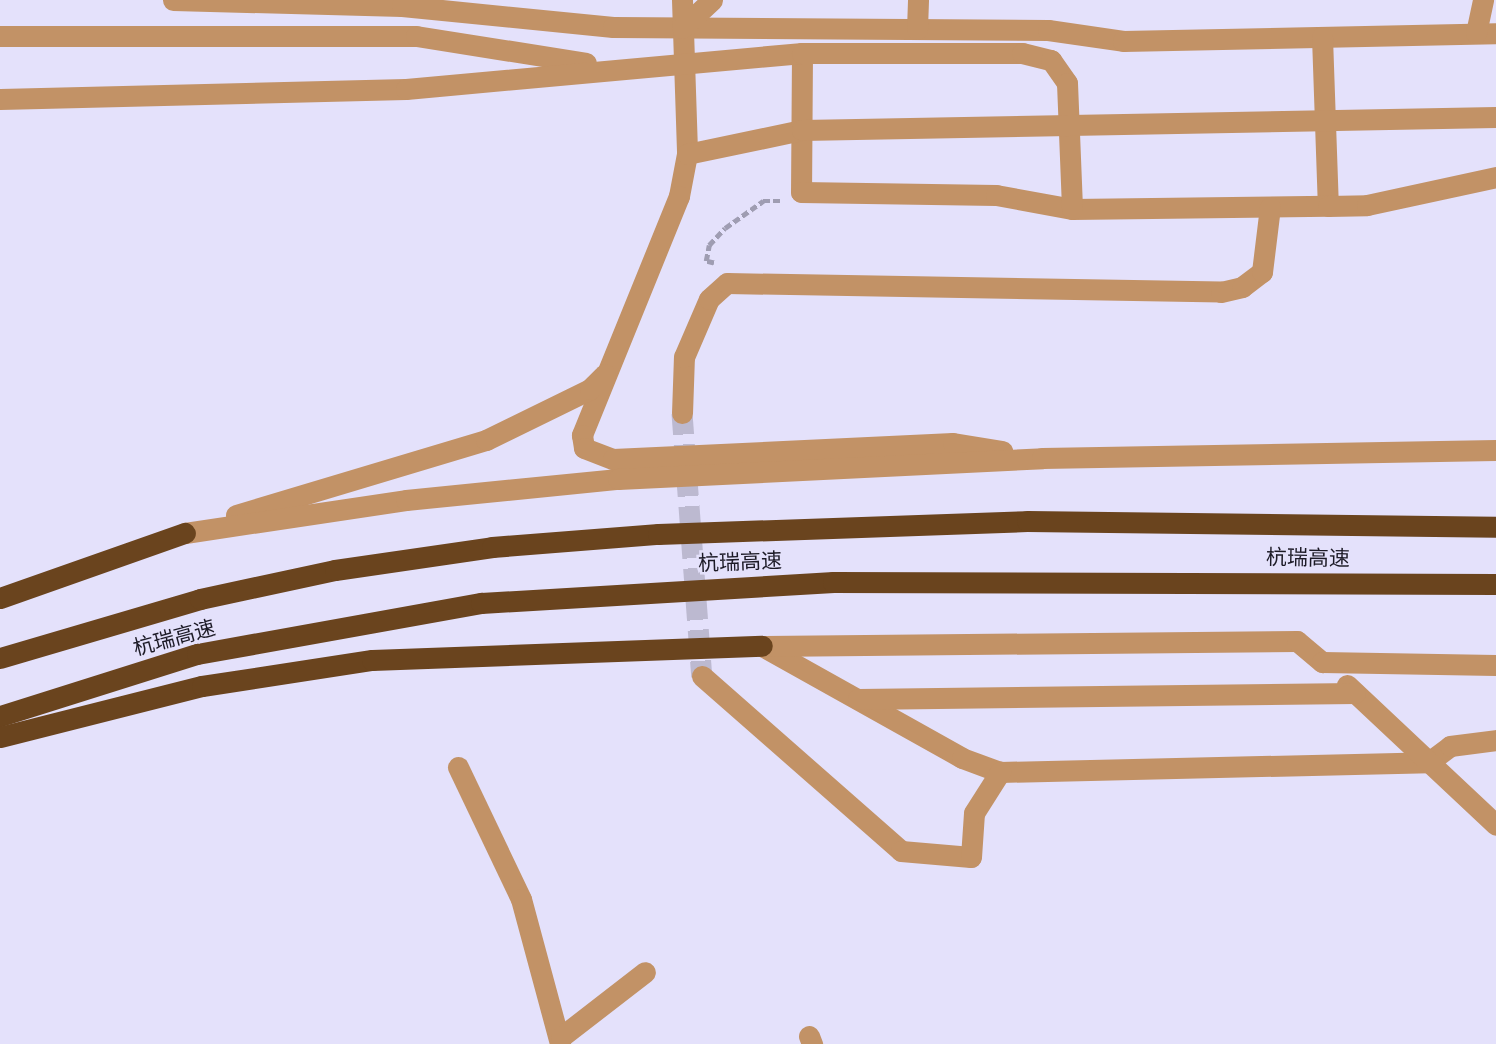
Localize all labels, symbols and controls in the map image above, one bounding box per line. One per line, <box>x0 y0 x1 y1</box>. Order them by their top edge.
street label: 杭瑞高速 <box>1266 544 1350 570</box>
street label: 杭瑞高速 <box>698 547 782 575</box>
street label: 杭瑞高速 <box>130 614 218 660</box>

